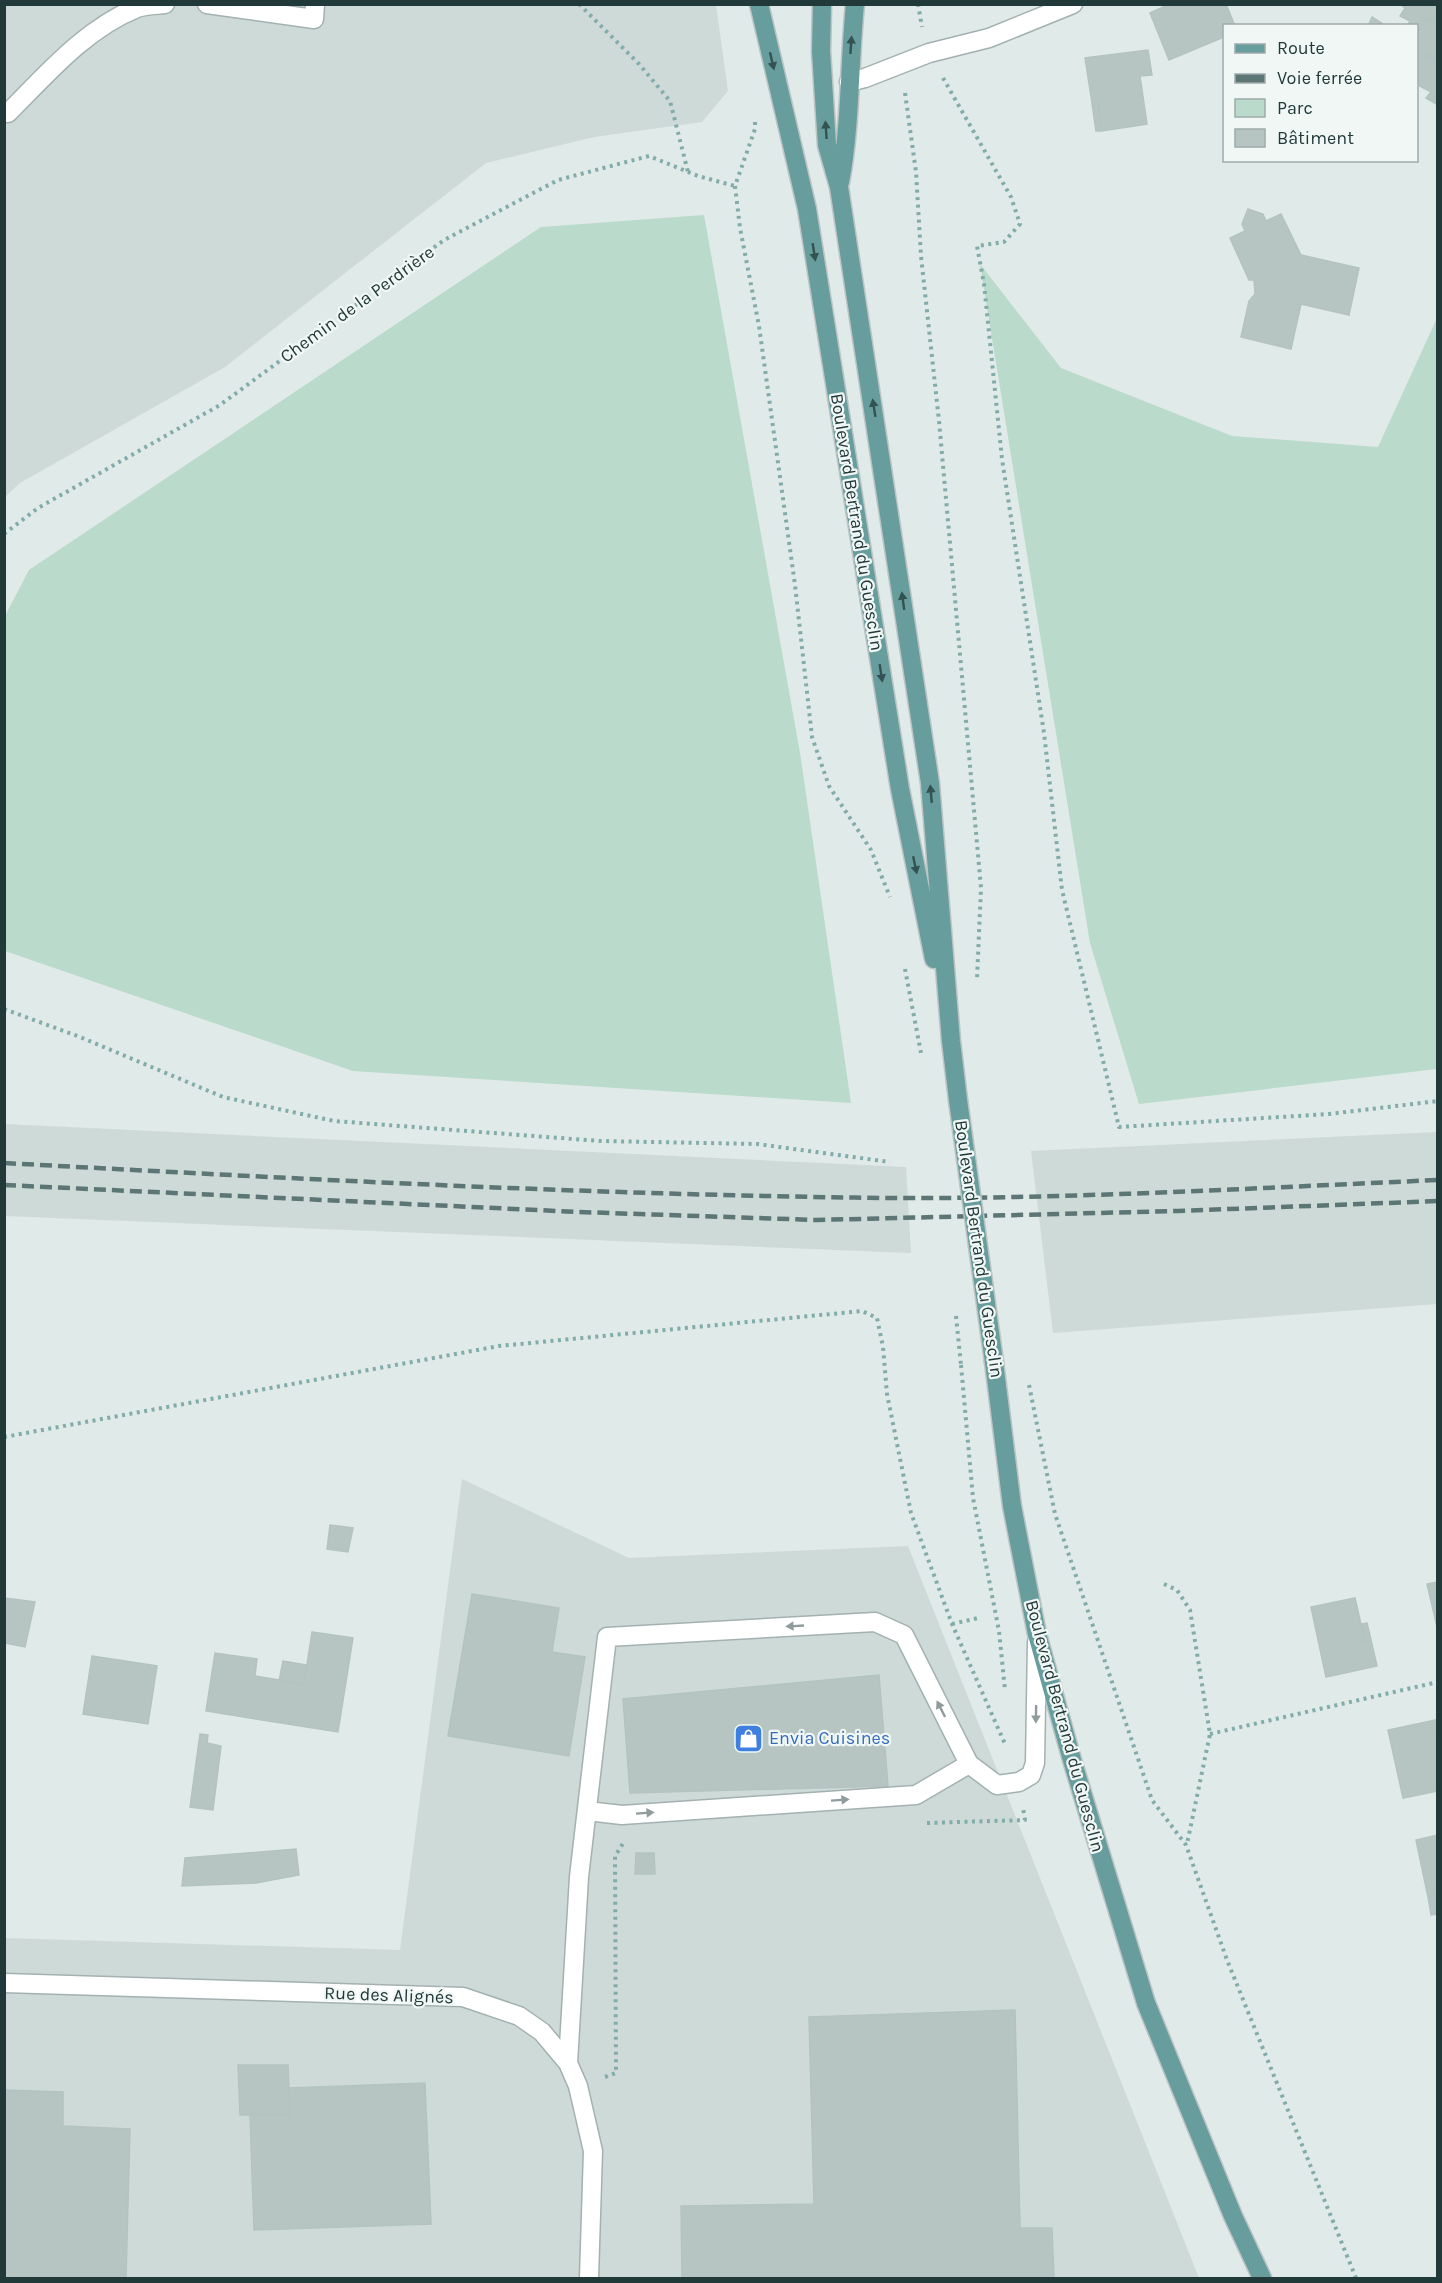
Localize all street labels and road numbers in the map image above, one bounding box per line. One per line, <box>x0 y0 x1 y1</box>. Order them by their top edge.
street label: Chemin de la Perdrière <box>276 241 438 367</box>
street label: Boulevard Bertrand du Guesclin <box>826 392 888 652</box>
street label: Boulevard Bertrand du Guesclin <box>950 1119 1008 1379</box>
street label: Boulevard Bertrand du Guesclin <box>1021 1598 1109 1854</box>
street label: Rue des Alignés <box>324 1982 454 2008</box>

